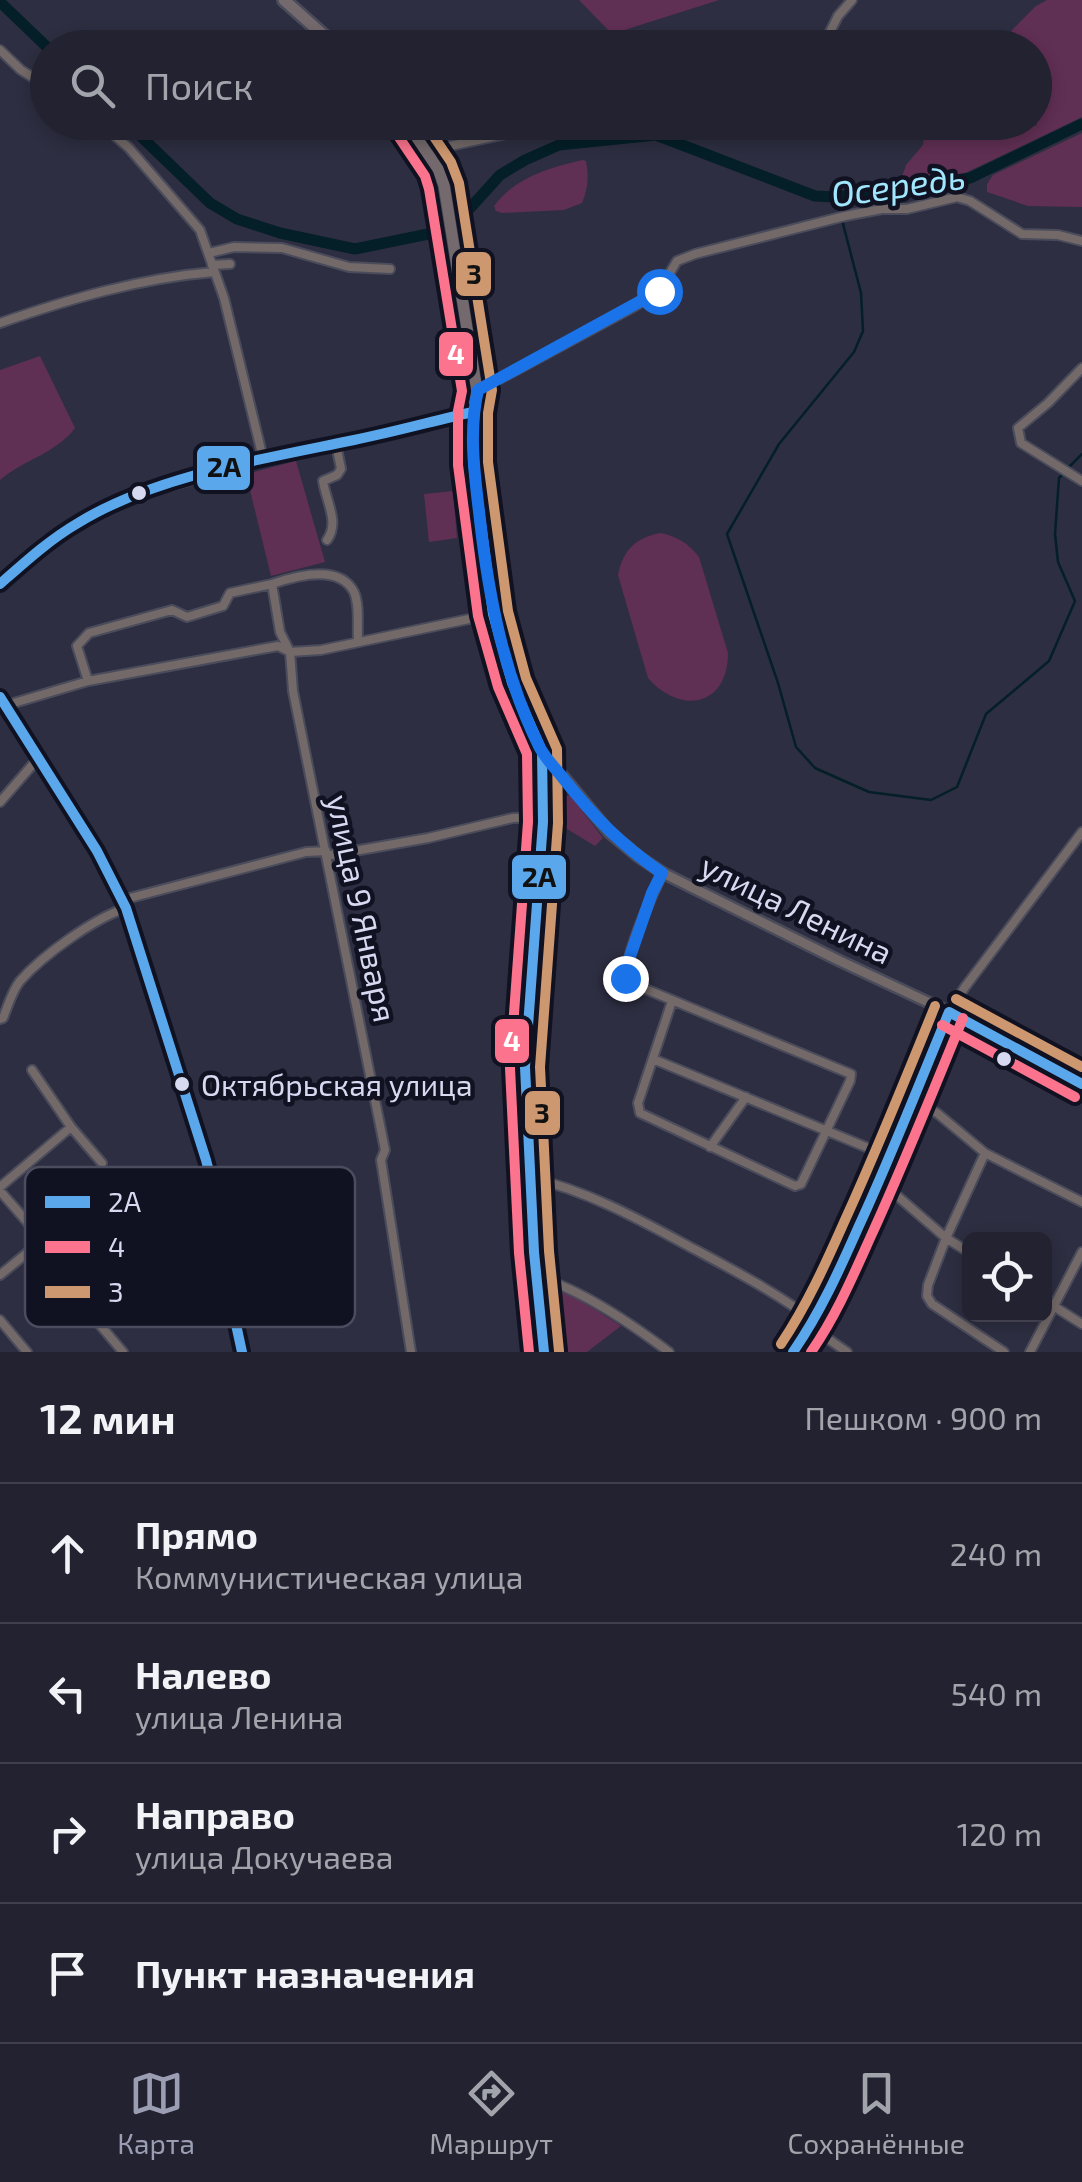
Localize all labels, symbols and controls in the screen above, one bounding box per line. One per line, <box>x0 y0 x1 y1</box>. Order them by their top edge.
search box <box>30 30 1052 140</box>
icon: search <box>65 58 120 113</box>
text: Поиск <box>145 62 254 108</box>
water label: Осередь <box>828 154 968 214</box>
line badge: 3 <box>454 250 493 298</box>
text: 3 <box>466 256 482 290</box>
route start <box>637 269 683 315</box>
line badge: 4 <box>437 330 475 378</box>
text: 4 <box>447 336 465 370</box>
line badge: 2А <box>195 444 252 492</box>
text: 2А <box>207 449 242 483</box>
unlabelled marker <box>129 483 149 503</box>
street label: улица 9 Января <box>319 791 406 1025</box>
street label: улица Ленина <box>695 845 899 972</box>
line badge: 2А <box>510 853 568 901</box>
text: 2А <box>522 859 557 893</box>
route end <box>603 956 649 1002</box>
line badge: 4 <box>493 1017 531 1065</box>
text: 4 <box>503 1023 521 1057</box>
unlabelled marker <box>994 1049 1014 1069</box>
place label: Октябрьская улица <box>201 1066 472 1103</box>
marker: Октябрьская улица <box>172 1074 192 1094</box>
line badge: 3 <box>523 1089 562 1137</box>
text: 3 <box>534 1095 550 1129</box>
legend <box>25 1167 355 1327</box>
text: 2А <box>108 1184 142 1218</box>
text: 4 <box>108 1229 125 1263</box>
map controls <box>962 1232 1052 1322</box>
button: locate <box>962 1232 1052 1322</box>
text: 3 <box>108 1274 124 1308</box>
text: 12 мин <box>40 1392 176 1442</box>
text: Пешком · 900 m <box>804 1398 1042 1436</box>
text: Прямо <box>135 1511 258 1557</box>
icon: ahead <box>40 1526 95 1581</box>
text: 240 m <box>950 1534 1042 1572</box>
text: Коммунистическая улица <box>135 1557 524 1595</box>
text: Налево <box>135 1651 271 1697</box>
icon: left <box>40 1666 95 1721</box>
text: 540 m <box>951 1674 1042 1712</box>
text: улица Ленина <box>135 1697 343 1735</box>
text: Направо <box>135 1791 295 1837</box>
icon: right <box>40 1806 95 1861</box>
text: 120 m <box>957 1814 1042 1852</box>
text: улица Докучаева <box>135 1837 394 1875</box>
icon: arrive <box>40 1946 95 2001</box>
text: Пункт назначения <box>135 1950 475 1996</box>
tab: Карта <box>117 2066 195 2160</box>
tab: Маршрут <box>429 2066 553 2160</box>
tab: Сохранённые <box>787 2066 965 2160</box>

